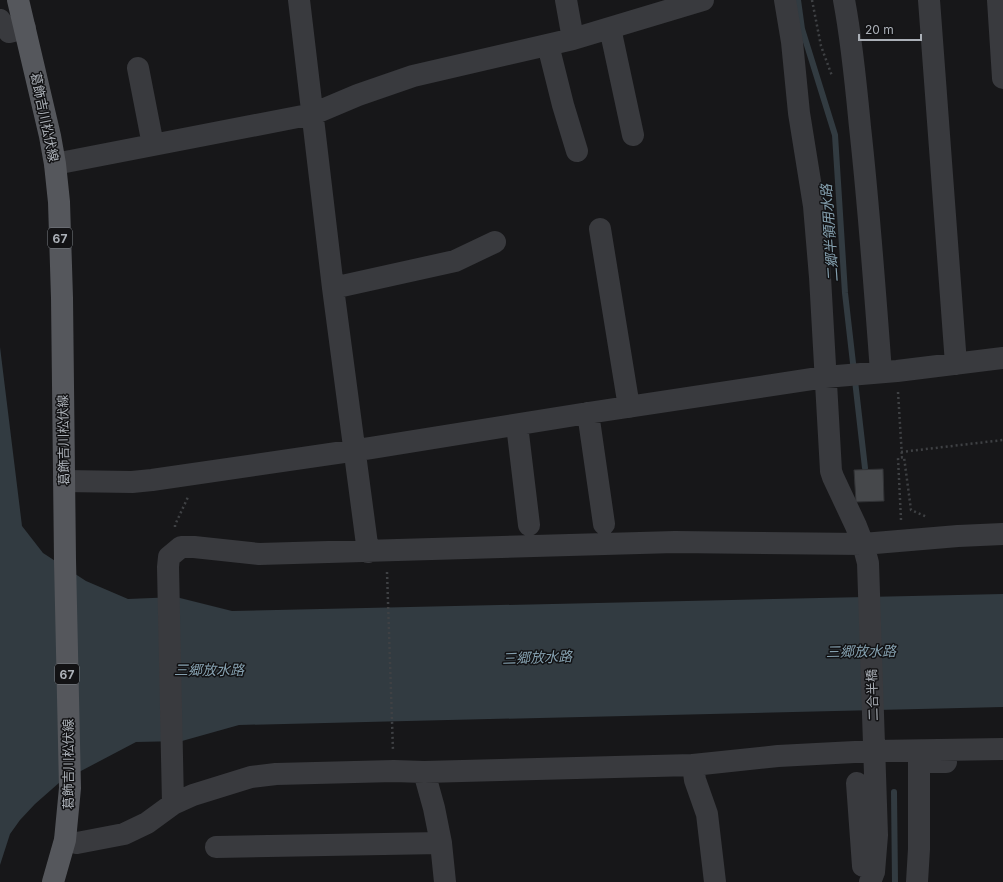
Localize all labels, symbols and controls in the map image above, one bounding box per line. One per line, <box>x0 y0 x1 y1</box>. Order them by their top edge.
scale bar <box>859 16 921 42</box>
text: 20 m <box>865 22 894 37</box>
street label: 葛飾吉川松伏線 <box>28 71 62 163</box>
water label: 二郷半領用水路 <box>817 183 841 282</box>
road number: 67 <box>48 228 72 248</box>
street label: 葛飾吉川松伏線 <box>54 394 72 486</box>
water label: 三郷放水路 <box>826 642 897 660</box>
water label: 三郷放水路 <box>502 647 573 667</box>
water label: 三郷放水路 <box>174 661 245 678</box>
road number: 67 <box>55 664 79 684</box>
street label: 二合半橋 <box>863 669 881 721</box>
street label: 葛飾吉川松伏線 <box>60 718 76 810</box>

